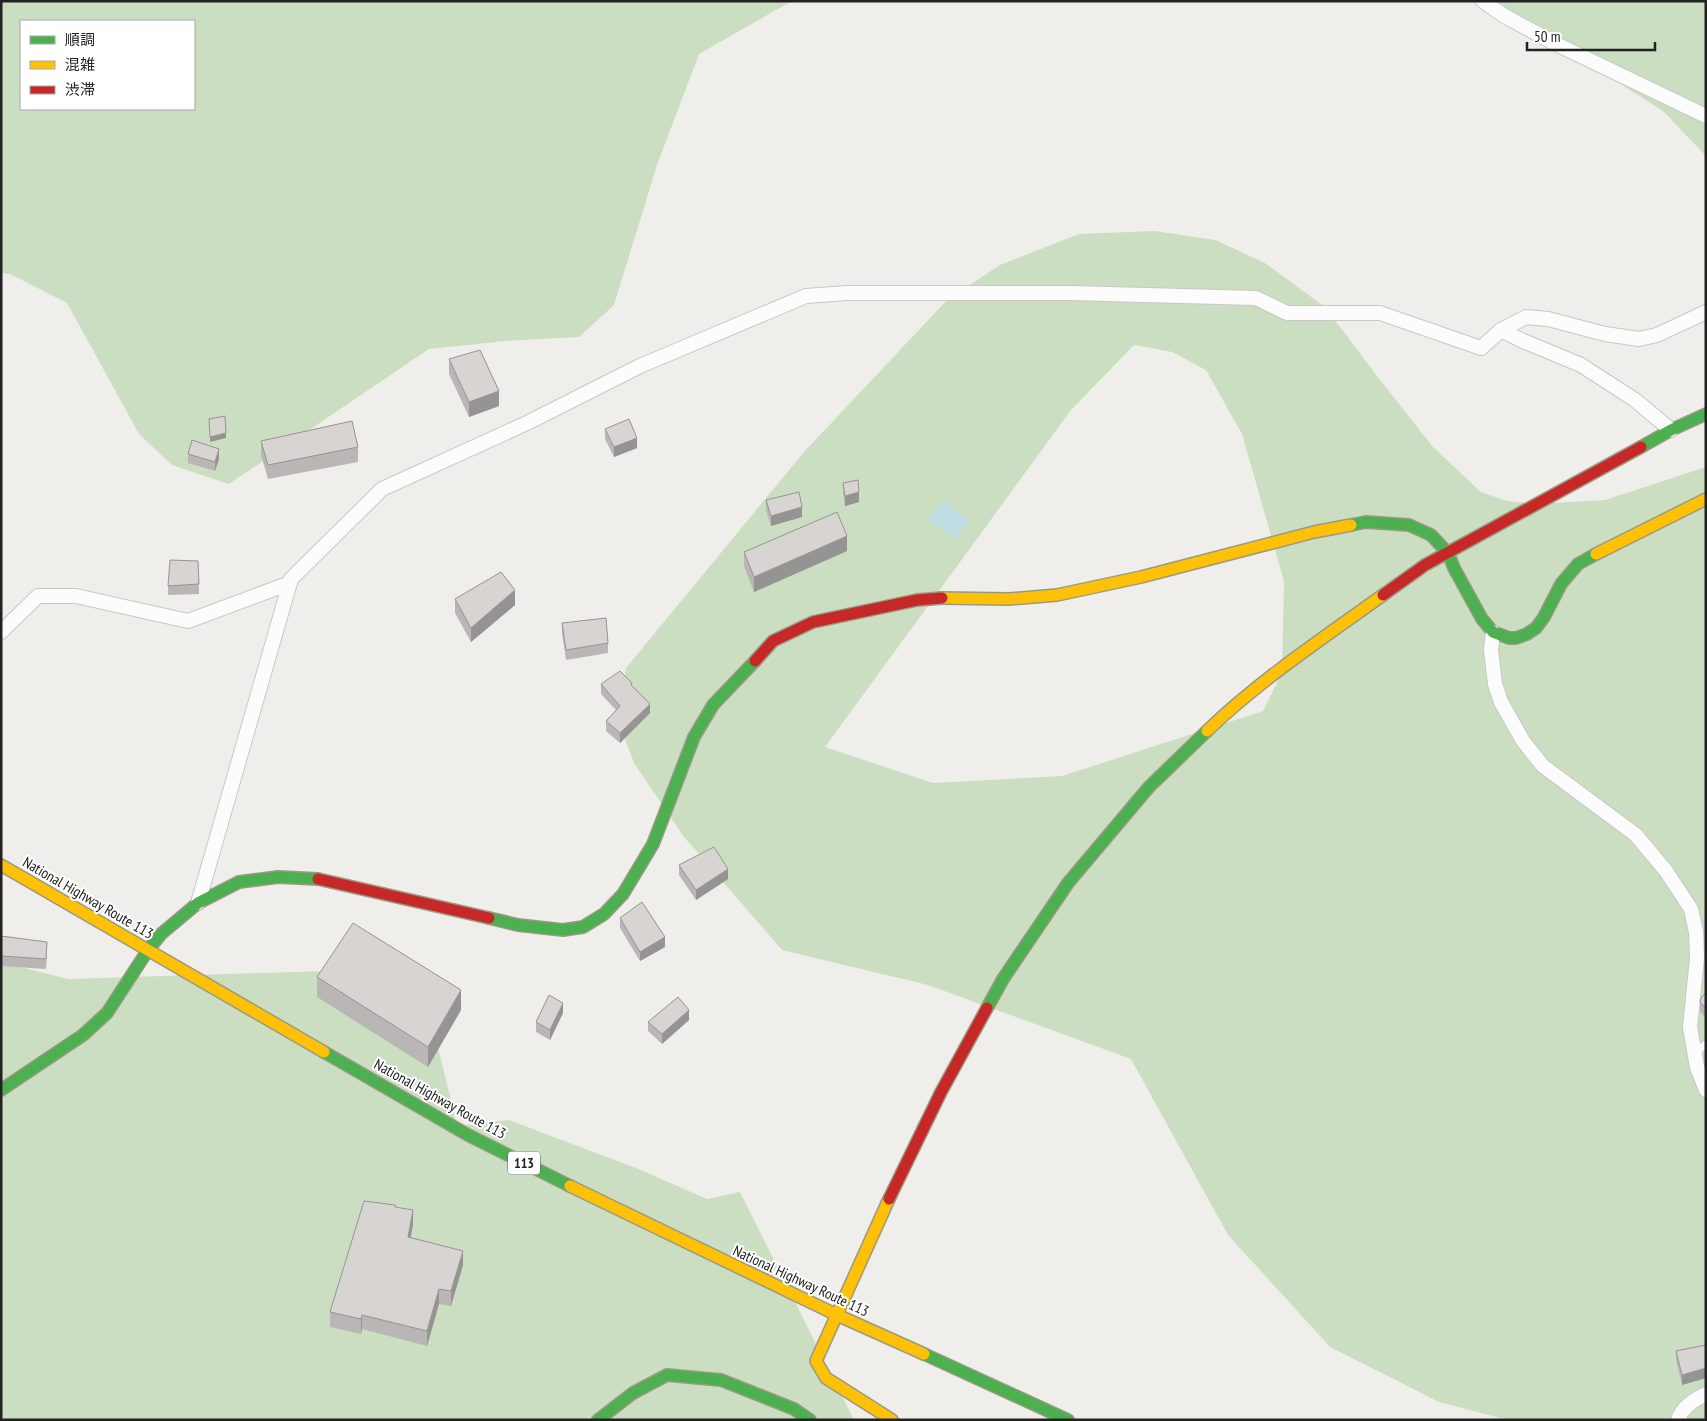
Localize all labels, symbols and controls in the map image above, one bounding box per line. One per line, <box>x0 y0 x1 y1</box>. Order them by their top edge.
legend <box>20 20 195 110</box>
scale bar <box>1527 20 1654 52</box>
text: 50 m <box>1534 27 1560 46</box>
text: 順調 <box>65 30 95 49</box>
text: 混雑 <box>65 55 95 74</box>
text: 渋滞 <box>65 80 95 99</box>
street label: National Highway Route 113 <box>19 852 157 943</box>
street label: National Highway Route 113 <box>371 1054 510 1143</box>
road number: 113 <box>508 1152 540 1174</box>
street label: National Highway Route 113 <box>730 1241 872 1320</box>

